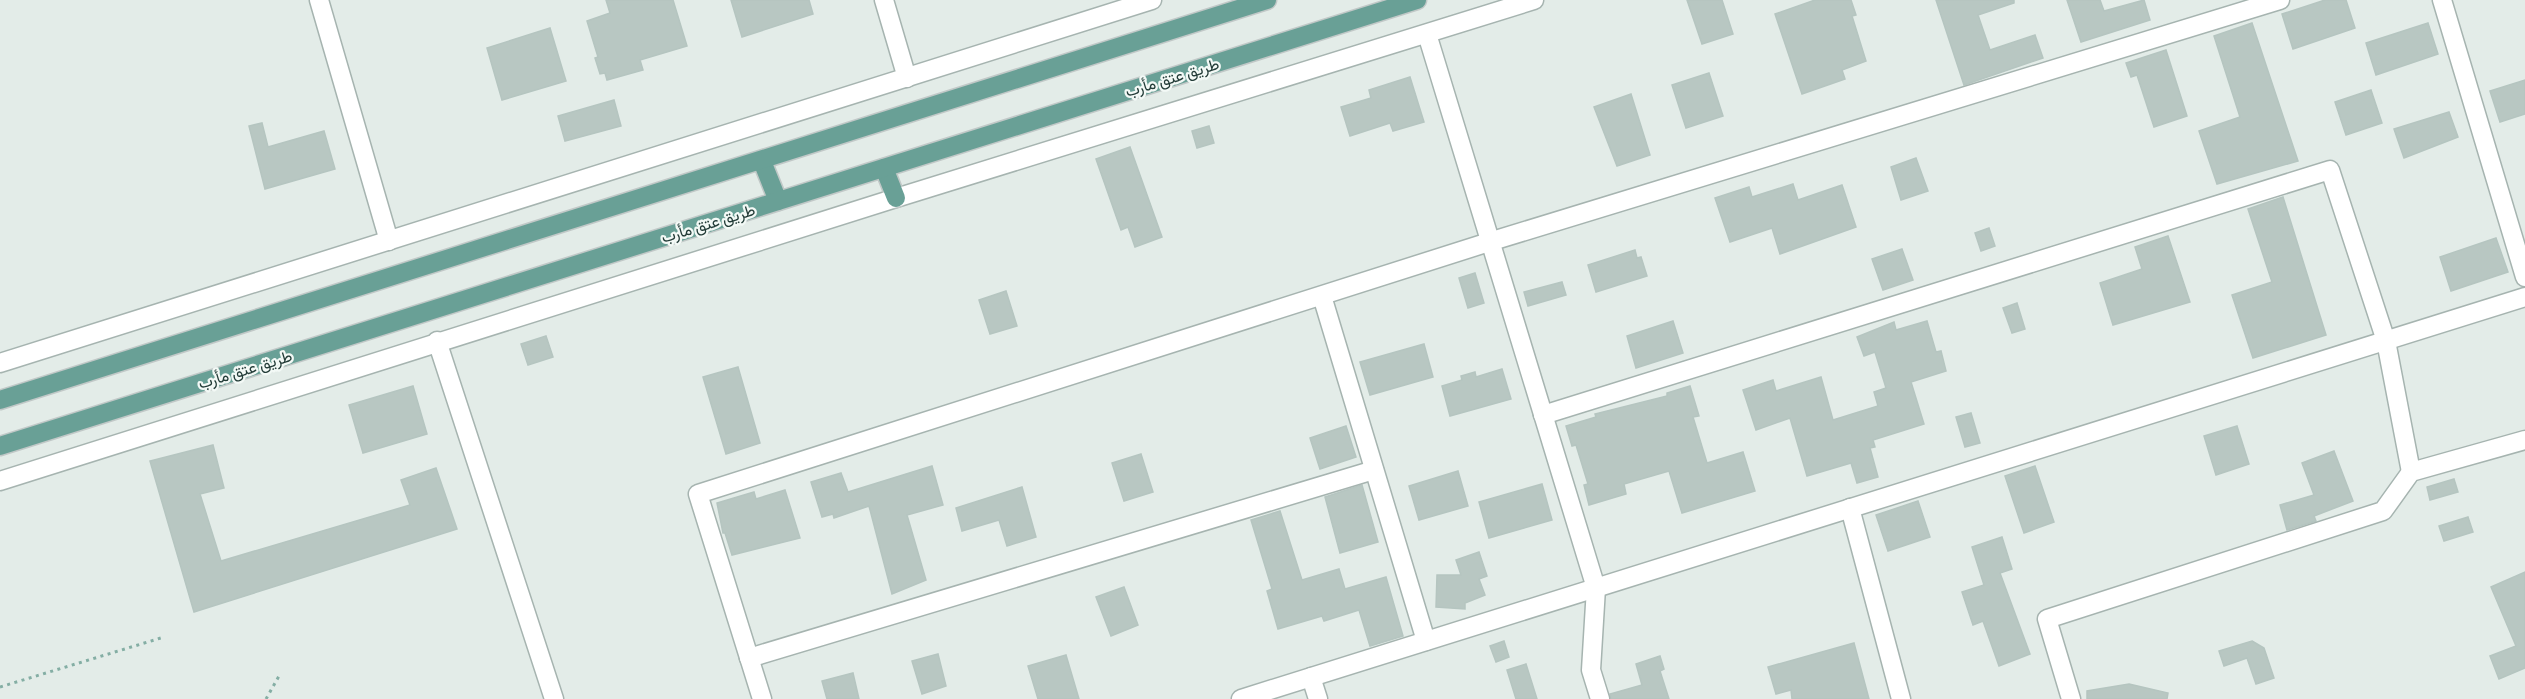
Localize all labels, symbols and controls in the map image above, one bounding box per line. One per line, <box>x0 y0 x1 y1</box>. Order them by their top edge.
street label: طريق عتق مأرب <box>1123 53 1222 102</box>
street label: طريق عتق مأرب <box>659 199 758 248</box>
street label: طريق عتق مأرب <box>196 345 295 394</box>

